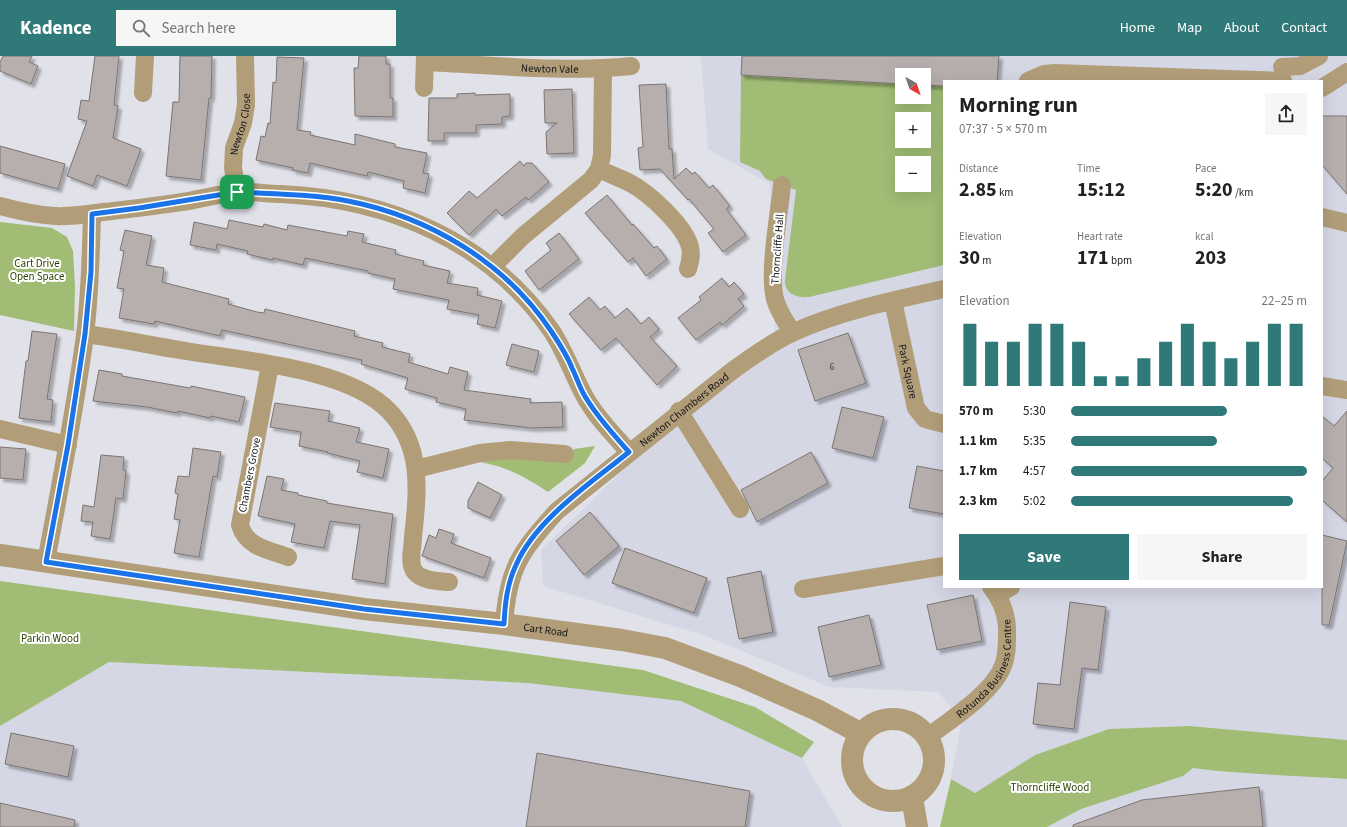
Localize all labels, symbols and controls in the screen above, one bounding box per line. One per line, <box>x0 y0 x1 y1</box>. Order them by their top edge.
search box <box>116 10 396 46</box>
text: Kadence <box>20 15 92 42</box>
icon: search <box>130 17 152 39</box>
text: Search here <box>162 18 235 39</box>
text: Home <box>1120 18 1155 38</box>
text: Map <box>1177 18 1202 38</box>
text: About <box>1224 18 1259 38</box>
text: Contact <box>1281 18 1327 38</box>
street label: Newton Vale <box>521 60 579 77</box>
north arrow <box>895 68 931 104</box>
map controls <box>895 68 931 192</box>
text: Morning run <box>959 89 1078 121</box>
street label: Newton Close <box>227 93 254 155</box>
button: share <box>1265 93 1307 135</box>
button: + <box>895 112 931 148</box>
text: 07:37 · 5 × 570 m <box>959 120 1047 138</box>
button: − <box>895 156 931 192</box>
text: Distance <box>959 161 998 176</box>
text: Time <box>1077 161 1100 176</box>
text: Pace <box>1195 161 1217 176</box>
pin <box>220 175 254 209</box>
text: 2.85 <box>959 176 997 204</box>
text: 15:12 <box>1077 176 1125 204</box>
text: 5:20 <box>1195 176 1233 204</box>
icon: arrive <box>226 181 248 203</box>
text: km <box>997 185 1013 200</box>
text: /km <box>1233 185 1253 200</box>
street label: Thorncliffe Hall <box>768 213 787 285</box>
text: Elevation <box>959 229 1002 244</box>
text: Heart rate <box>1077 229 1123 244</box>
text: kcal <box>1195 229 1214 244</box>
text: 30 <box>959 244 980 272</box>
text: 171 <box>1077 244 1109 272</box>
text: 203 <box>1195 244 1227 272</box>
text: m <box>980 253 991 268</box>
text: bpm <box>1109 253 1132 268</box>
park label: Cart Drive Open Space <box>10 256 65 284</box>
text: Elevation <box>959 292 1010 310</box>
text: 22–25 m <box>1262 292 1307 310</box>
street label: Park Square <box>894 343 921 401</box>
house number: 6 <box>830 361 835 374</box>
street label: Newton Chambers Road <box>636 369 732 450</box>
text: 570 m <box>959 402 993 420</box>
text: 5:30 <box>1023 402 1046 420</box>
text: 1.1 km <box>959 432 998 450</box>
text: 5:35 <box>1023 432 1046 450</box>
street label: Chambers Grove <box>235 436 264 514</box>
text: 1.7 km <box>959 462 998 480</box>
text: 4:57 <box>1023 462 1046 480</box>
text: 2.3 km <box>959 492 998 510</box>
text: 5:02 <box>1023 492 1046 510</box>
button: Save <box>959 534 1129 580</box>
button: Share <box>1137 534 1307 580</box>
street label: Rotunda Business Centre <box>953 618 1015 722</box>
street label: Cart Road <box>522 620 569 641</box>
park label: Parkin Wood <box>21 631 79 646</box>
park label: Thorncliffe Wood <box>1011 780 1089 795</box>

